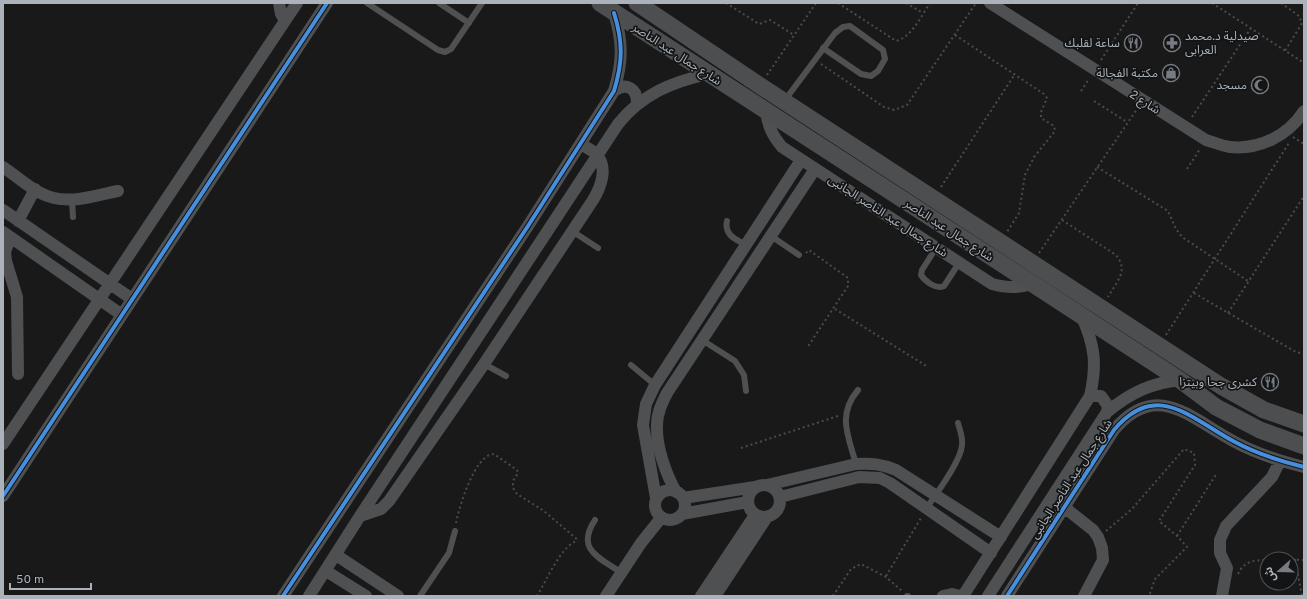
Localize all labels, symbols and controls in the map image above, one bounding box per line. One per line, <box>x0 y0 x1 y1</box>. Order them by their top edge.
street label: شارع جمال عبد الناصر <box>628 19 724 90</box>
place label: صيدلية د.محمد العرابى <box>1185 29 1259 59</box>
restaurant icon: ساعة لقلبك <box>1123 33 1143 53</box>
pharmacy icon: صيدلية د.محمد العرابى <box>1162 33 1182 53</box>
place label: ساعة لقلبك <box>1065 36 1120 52</box>
shop icon: مكتبة الفجالة <box>1161 63 1181 83</box>
place label: مكتبة الفجالة <box>1096 66 1158 82</box>
mosque icon: مسجد <box>1250 75 1270 95</box>
place label: مسجد <box>1216 78 1247 94</box>
street label: شارع 2 <box>1126 87 1163 119</box>
street label: شارع جمال عبد الناصر الجانبى <box>826 172 950 260</box>
street label: شارع جمال عبد الناصر <box>902 196 996 264</box>
restaurant icon: كشرى جحا وبيتزا <box>1260 372 1280 392</box>
place label: كشرى جحا وبيتزا <box>1179 375 1258 391</box>
street label: شارع جمال عبد الناصر الجانبى <box>1027 417 1117 542</box>
north arrow <box>1259 551 1299 591</box>
scale bar <box>10 565 91 591</box>
text: ش <box>1261 565 1280 584</box>
text: 50 m <box>16 572 44 588</box>

